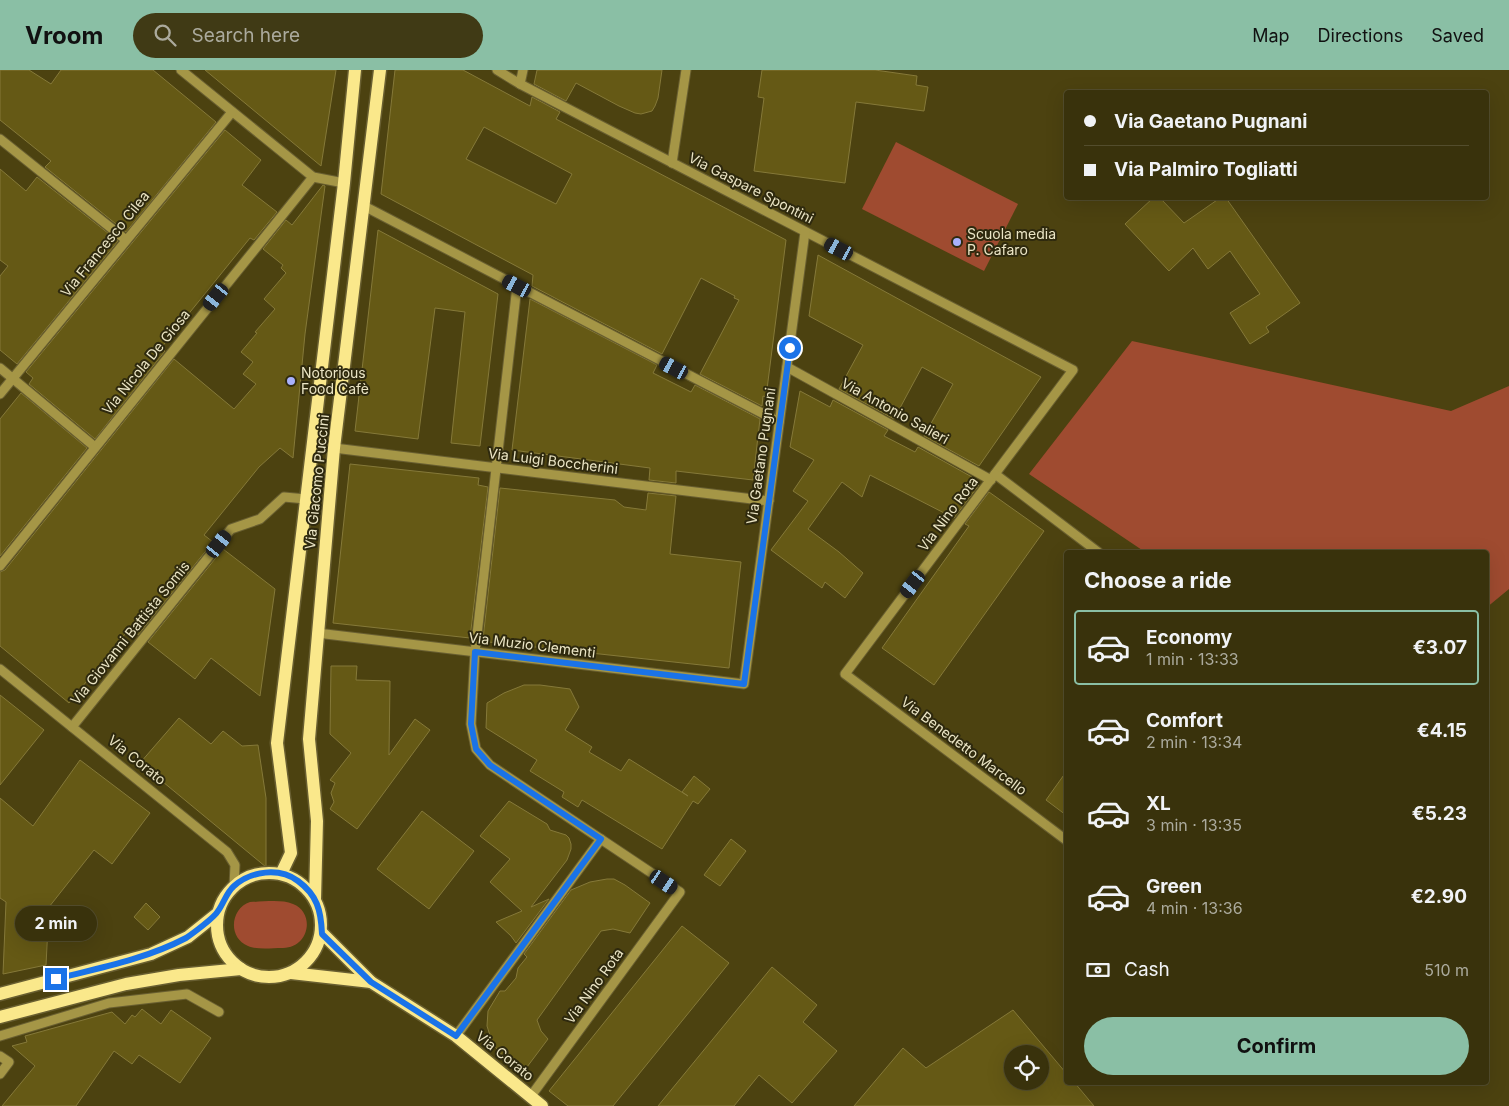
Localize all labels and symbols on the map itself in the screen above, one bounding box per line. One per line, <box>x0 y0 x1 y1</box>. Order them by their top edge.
street label: Via Gaspare Spontini <box>686 149 817 226</box>
street label: Via Francesco Cilea <box>57 187 152 300</box>
place label: Scuola media P. Cafaro <box>967 225 1056 258</box>
car <box>822 235 855 263</box>
marker: Scuola media P. Cafaro <box>951 236 963 248</box>
car <box>500 272 533 300</box>
car <box>200 281 231 313</box>
street label: Via Nicola De Giosa <box>98 306 193 418</box>
route start <box>779 337 801 359</box>
car <box>657 354 690 382</box>
place label: Notorious Food Cafè <box>301 364 369 397</box>
street label: Via Antonio Salieri <box>839 374 952 447</box>
marker: Notorious Food Cafè <box>285 375 297 387</box>
street label: Via Gaetano Pugnani <box>742 386 779 525</box>
street label: Via Giacomo Puccini <box>301 414 332 550</box>
street label: Via Luigi Boccherini <box>487 444 619 477</box>
street label: Via Nino Rota <box>914 473 981 554</box>
car <box>203 528 234 560</box>
street label: Via Giovanni Battista Somis <box>66 557 193 708</box>
car <box>897 568 928 600</box>
street label: Via Muzio Clementi <box>468 628 596 661</box>
street label: Via Benedetto Marcello <box>898 693 1031 798</box>
street label: Via Corato <box>105 731 170 788</box>
car <box>647 867 680 897</box>
callout: 2 min <box>15 906 97 942</box>
street label: Via Nino Rota <box>561 945 627 1027</box>
route end <box>45 968 67 990</box>
street label: Via Corato <box>473 1027 538 1084</box>

